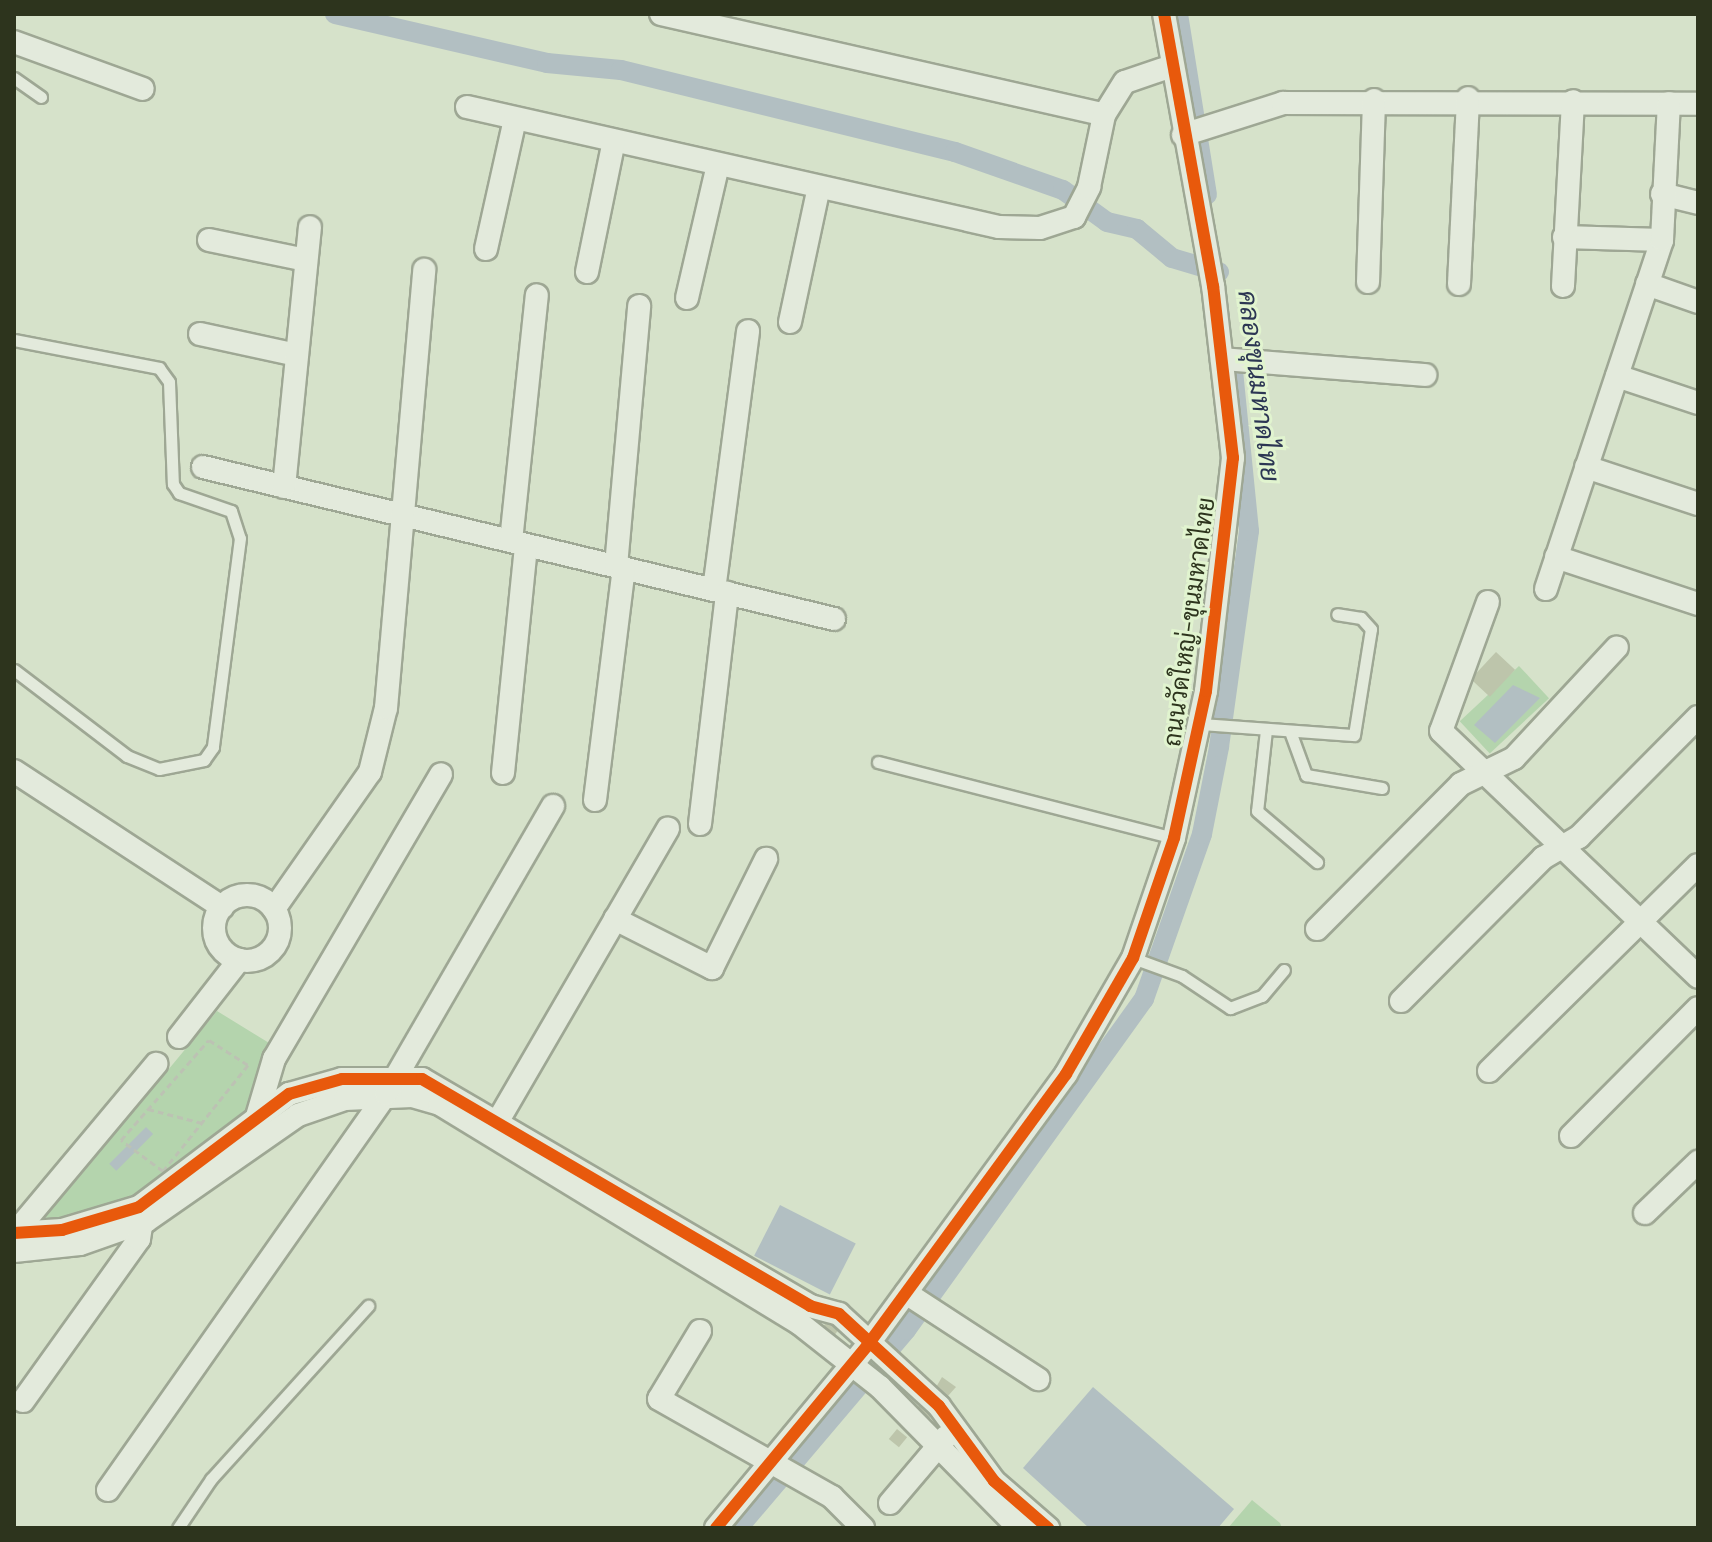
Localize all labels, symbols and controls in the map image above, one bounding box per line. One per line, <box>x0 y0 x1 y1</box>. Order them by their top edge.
water label: คลองขุนมหาดไทย <box>1232 289 1286 483</box>
street label: ถนนวัดใหญ่-ขุนมหาดไทย <box>1157 496 1221 748</box>

